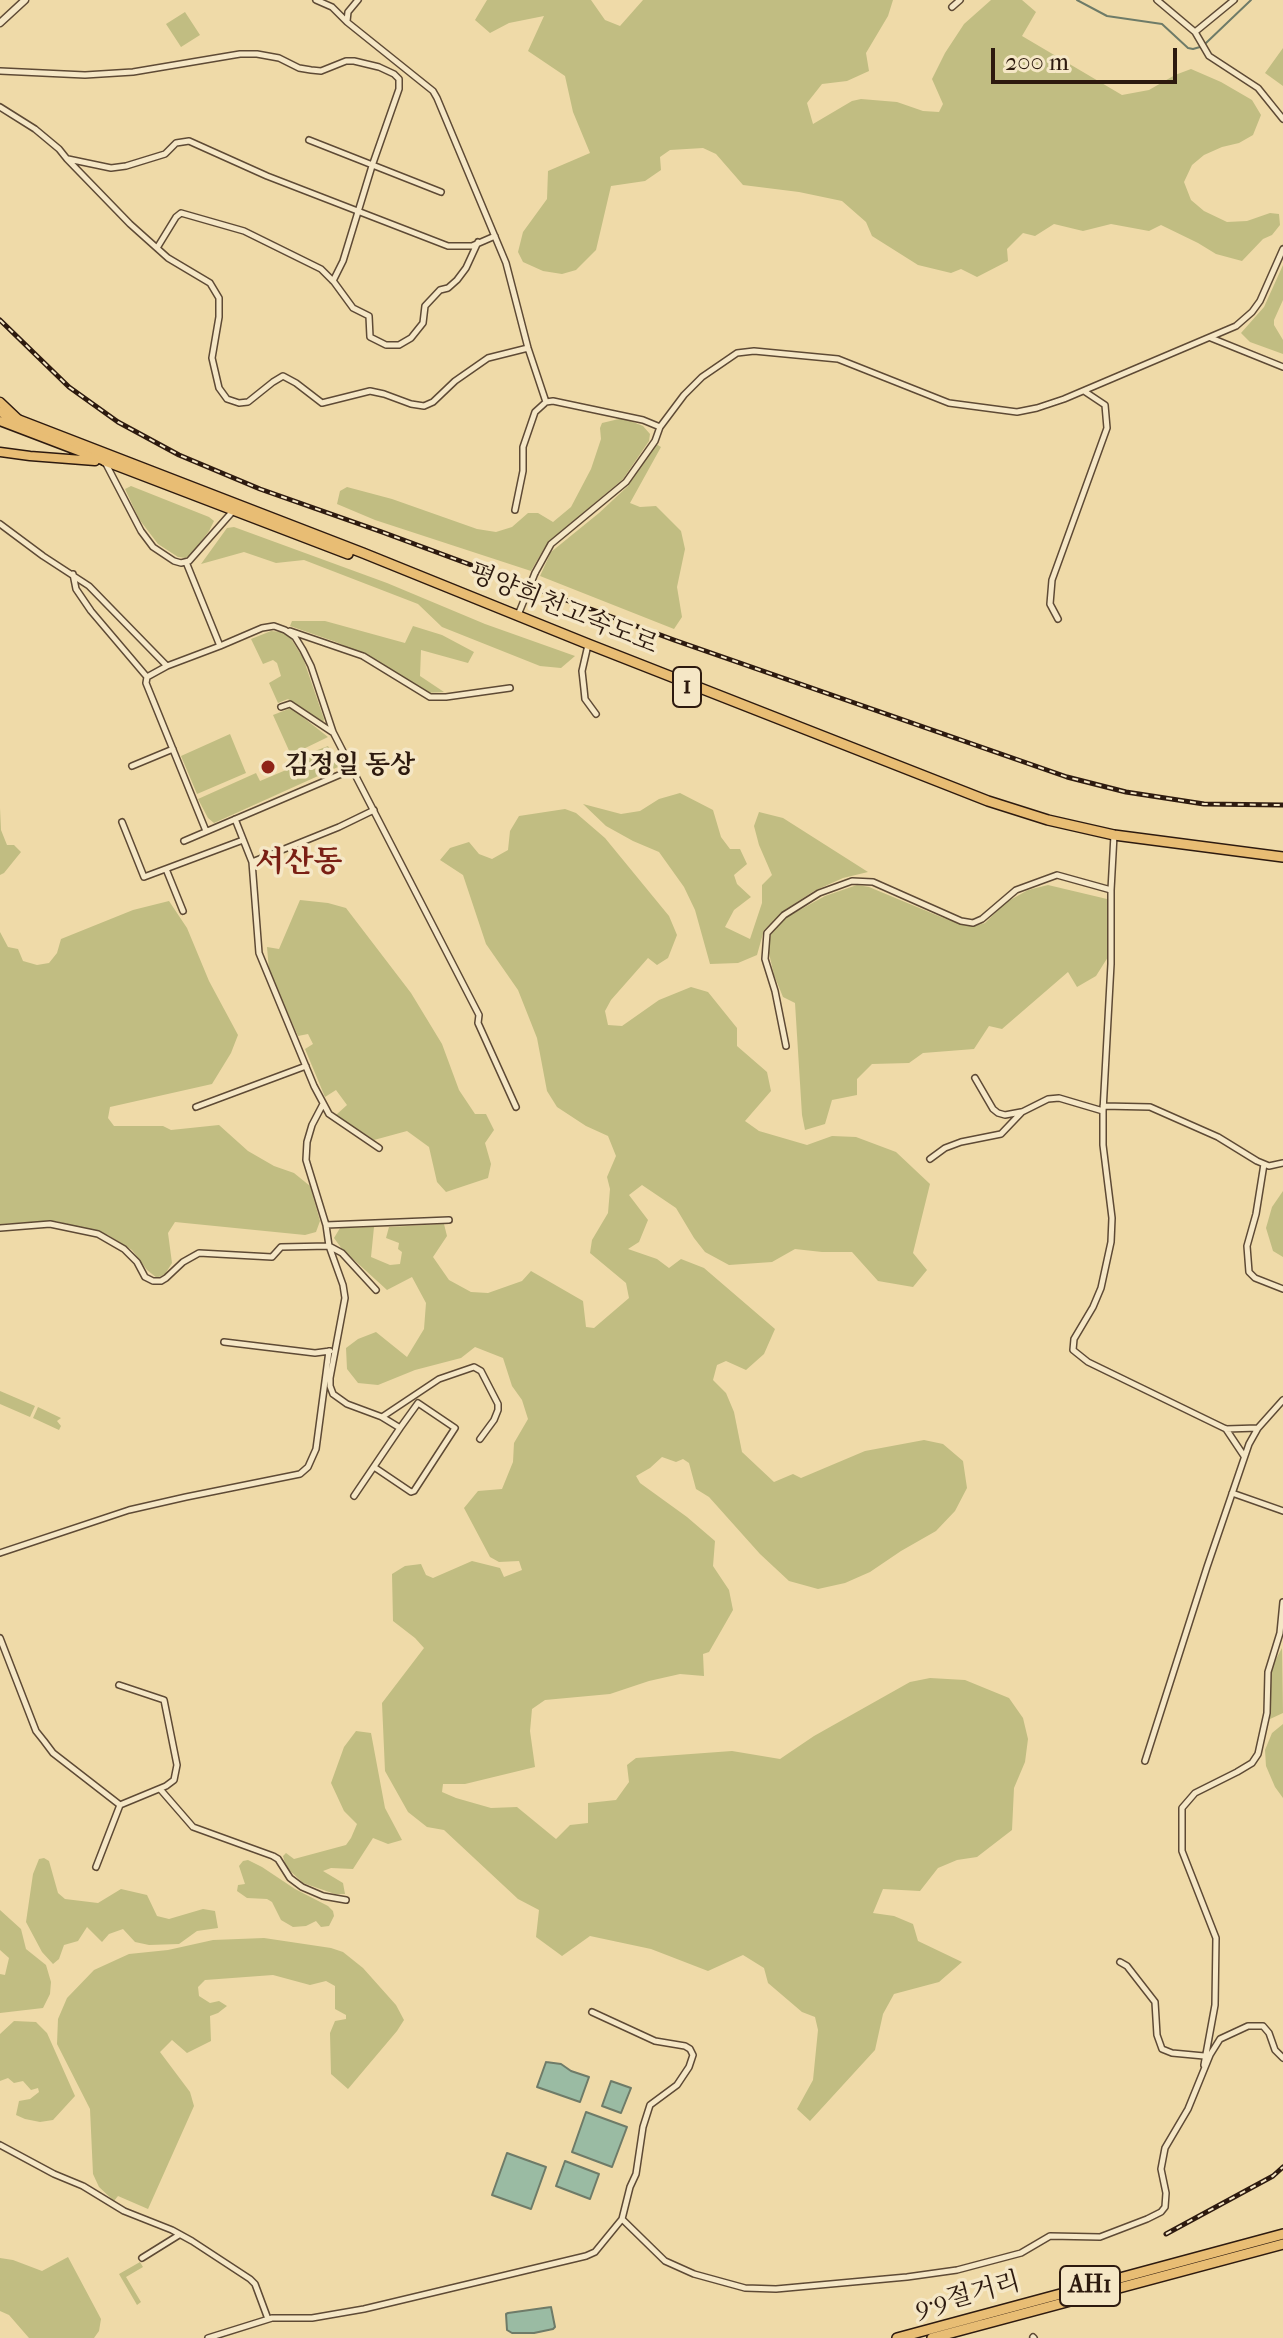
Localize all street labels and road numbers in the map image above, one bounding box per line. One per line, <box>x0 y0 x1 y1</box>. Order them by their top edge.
street label: 평양희천고속도로 <box>464 558 662 662</box>
road number: 1 <box>673 667 701 707</box>
road number: AH1 <box>1060 2266 1120 2306</box>
street label: 9·9절거리 <box>912 2267 1024 2325</box>

